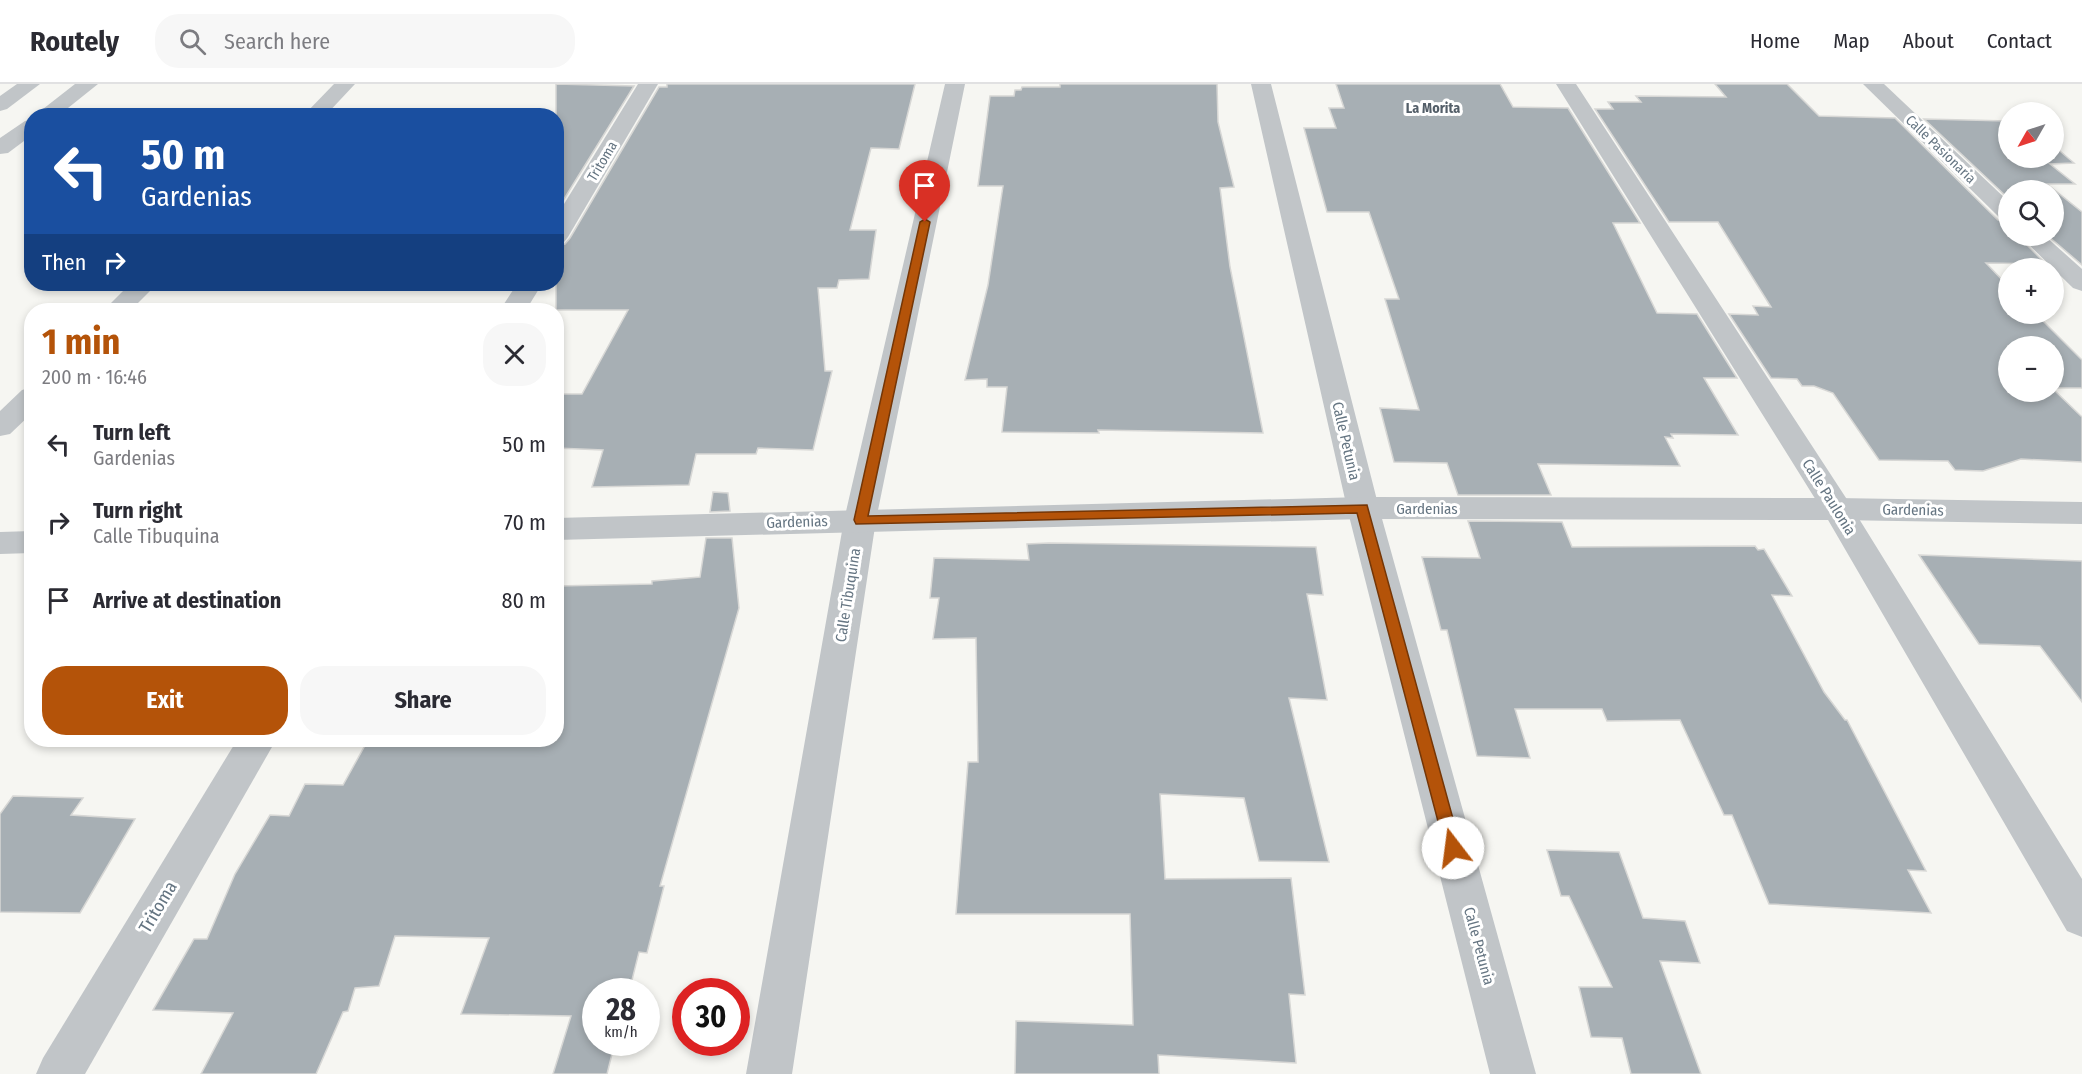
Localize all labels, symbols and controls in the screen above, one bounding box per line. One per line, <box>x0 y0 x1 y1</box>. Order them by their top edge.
search box <box>155 14 575 68</box>
text: Routely <box>30 25 119 58</box>
icon: search <box>176 25 209 58</box>
text: Search here <box>224 28 330 55</box>
text: Home <box>1750 28 1800 54</box>
text: Map <box>1833 28 1870 54</box>
text: About <box>1903 28 1954 54</box>
text: Contact <box>1987 28 2052 54</box>
district label: La Morita <box>1406 100 1460 117</box>
north arrow <box>1998 102 2064 168</box>
map controls <box>1998 102 2064 402</box>
street label: Calle Pasionaria <box>1902 112 1979 187</box>
text: 50 m <box>141 130 225 180</box>
icon: left <box>42 132 120 210</box>
street label: Tritoma <box>584 138 621 184</box>
pin <box>899 160 950 222</box>
icon: arrive <box>908 169 941 202</box>
button: search <box>1998 180 2064 246</box>
text: Gardenias <box>141 181 252 213</box>
icon: right <box>98 246 131 279</box>
text: Then <box>42 249 86 276</box>
button: + <box>1998 258 2064 324</box>
text: 1 min <box>42 320 120 364</box>
button: close <box>483 323 546 386</box>
button: − <box>1998 336 2064 402</box>
text: 200 m · 16:46 <box>42 365 147 389</box>
street label: Calle Petunia <box>1328 400 1364 482</box>
text: Turn left <box>93 419 171 446</box>
icon: left <box>42 428 75 461</box>
text: 50 m <box>502 431 546 458</box>
text: Gardenias <box>93 446 175 470</box>
street label: Calle Paulonia <box>1798 456 1860 538</box>
text: Turn right <box>93 497 182 524</box>
street label: Gardenias <box>1396 500 1458 518</box>
street label: Gardenias <box>1882 500 1944 520</box>
icon: right <box>42 506 75 539</box>
text: 70 m <box>504 509 546 536</box>
street label: Gardenias <box>766 512 828 532</box>
text: Calle Tibuquina <box>93 524 220 548</box>
street label: Calle Tibuquina <box>832 547 864 643</box>
icon: arrive <box>42 584 75 617</box>
text: Arrive at destination <box>93 587 281 614</box>
text: 80 m <box>501 587 546 614</box>
button: Exit <box>42 666 288 735</box>
button: Share <box>300 666 546 735</box>
position arrow <box>1421 816 1485 880</box>
street label: Tritoma <box>134 877 182 937</box>
street label: Calle Petunia <box>1460 905 1498 987</box>
speed limit sign: 30 <box>672 978 750 1056</box>
text: 28 <box>606 992 636 1028</box>
text: km/h <box>604 1023 638 1041</box>

